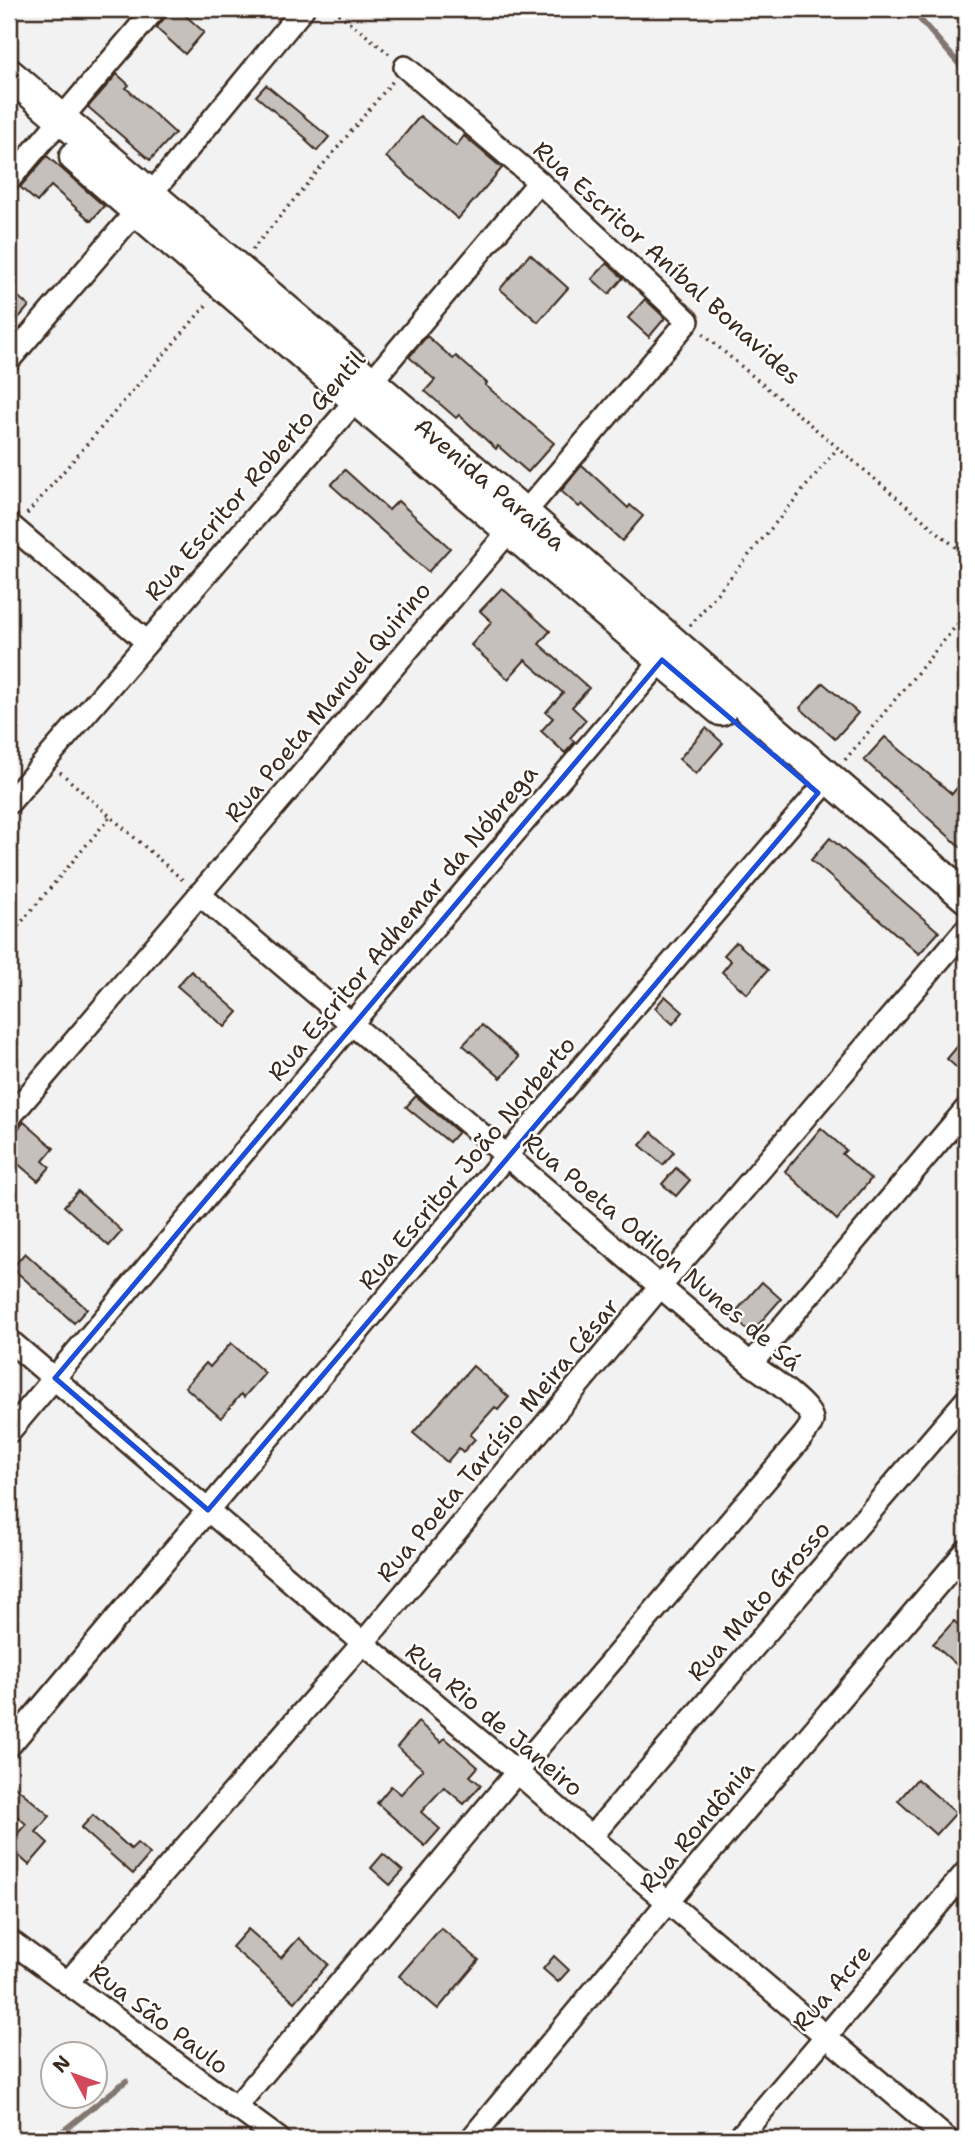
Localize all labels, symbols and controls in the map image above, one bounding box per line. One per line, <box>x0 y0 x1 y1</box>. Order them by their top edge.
street label: Rua Escritor Aníbal Bonavides <box>526 134 808 392</box>
street label: Rua Escritor Roberto Gentil <box>138 344 373 608</box>
street label: Avenida Paraíba <box>407 410 573 558</box>
street label: Rua Poeta Manuel Quirino <box>218 575 438 829</box>
street label: Rua Escritor Adhemar da Nóbrega <box>261 758 545 1088</box>
street label: Rua Escritor João Norberto <box>351 1029 583 1297</box>
street label: Rua Poeta Odilon Nunes de Sá <box>516 1126 808 1378</box>
street label: Rua Poeta Tarcísio Meira César <box>370 1291 626 1589</box>
street label: Rua Mato Grosso <box>680 1514 838 1688</box>
street label: Rua Rio de Janeiro <box>398 1636 590 1804</box>
street label: Rua Rondônia <box>632 1754 762 1900</box>
street label: Rua Acre <box>785 1938 879 2038</box>
street label: Rua São Paulo <box>83 1956 235 2082</box>
north arrow <box>38 2039 108 2110</box>
text: N <box>47 2050 76 2078</box>

